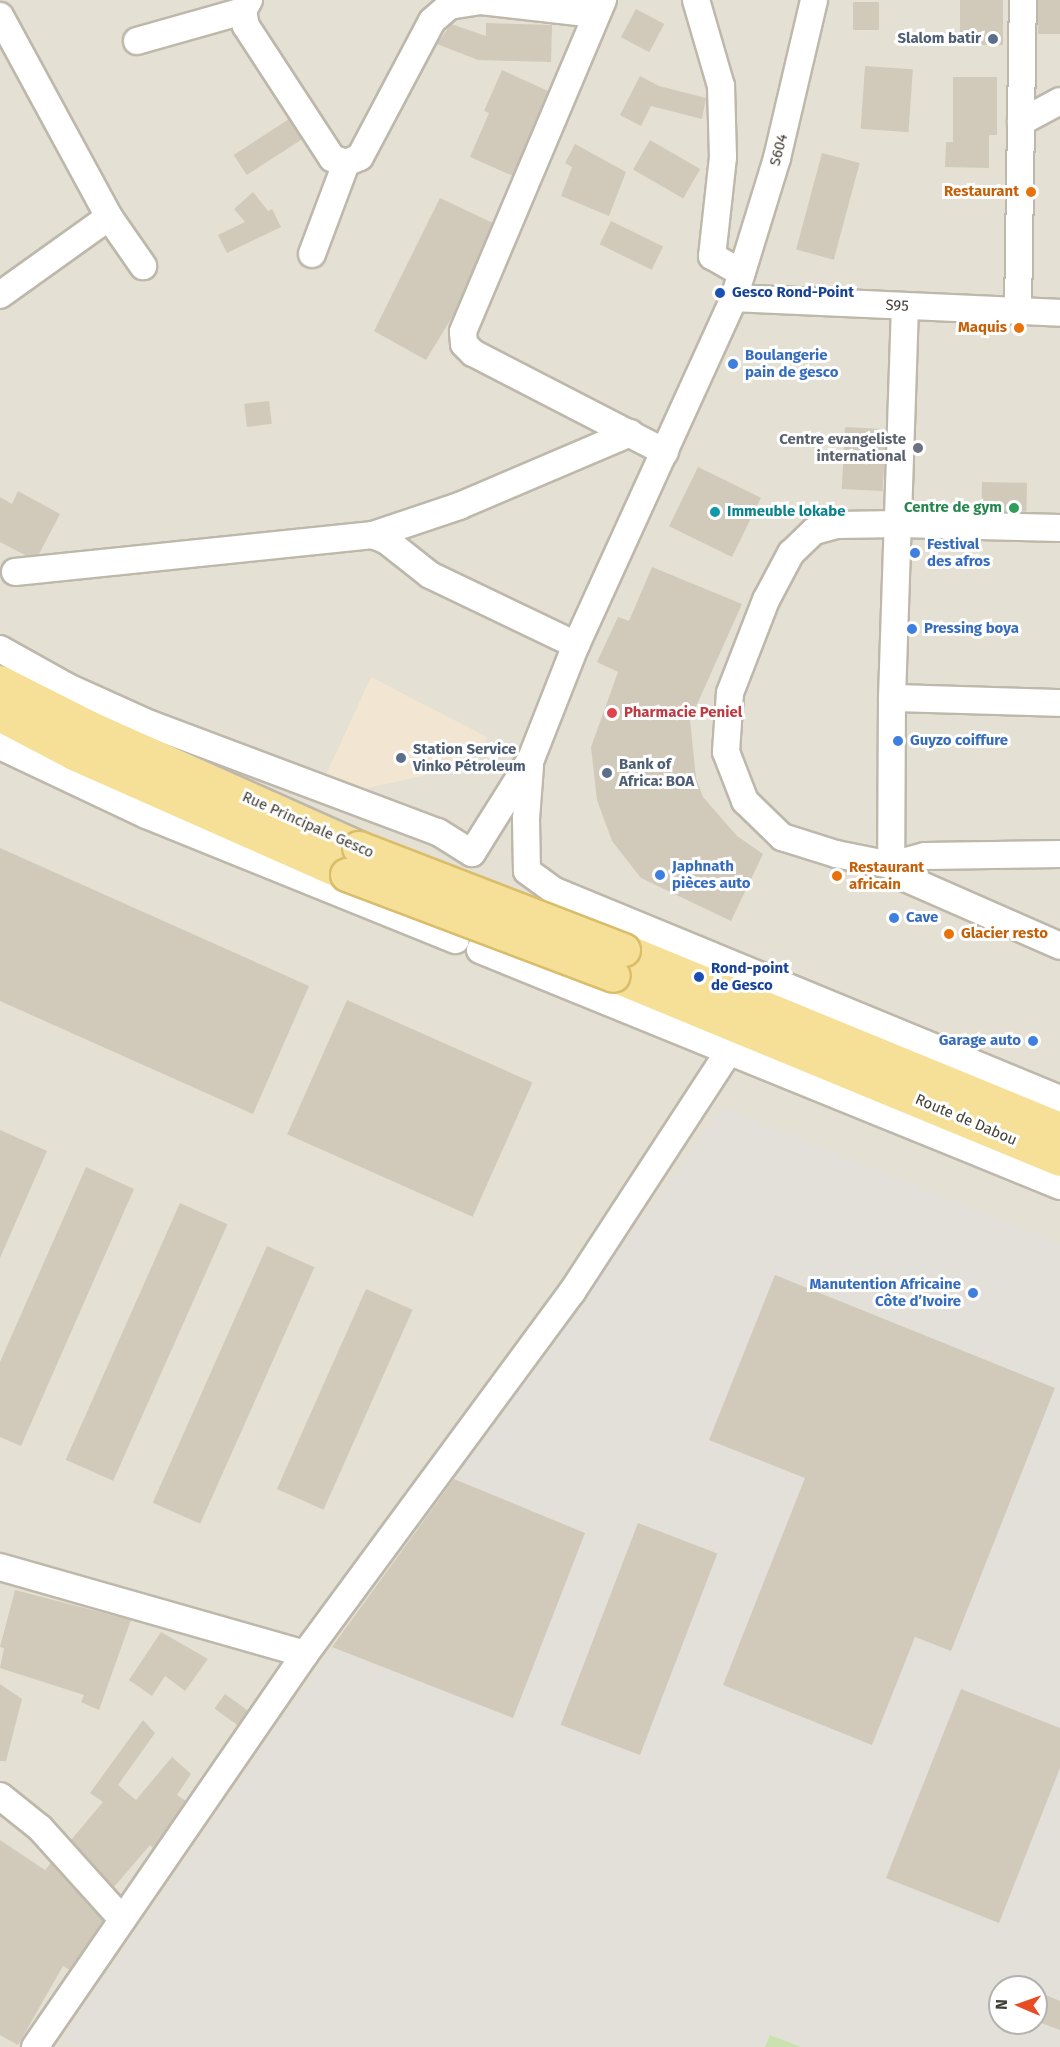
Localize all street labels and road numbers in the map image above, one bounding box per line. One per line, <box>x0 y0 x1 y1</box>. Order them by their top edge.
street label: S604 <box>766 132 792 168</box>
street label: S95 <box>885 296 909 316</box>
street label: Rue Principale Gesco <box>239 788 377 862</box>
street label: Route de Dabou <box>912 1090 1020 1150</box>

